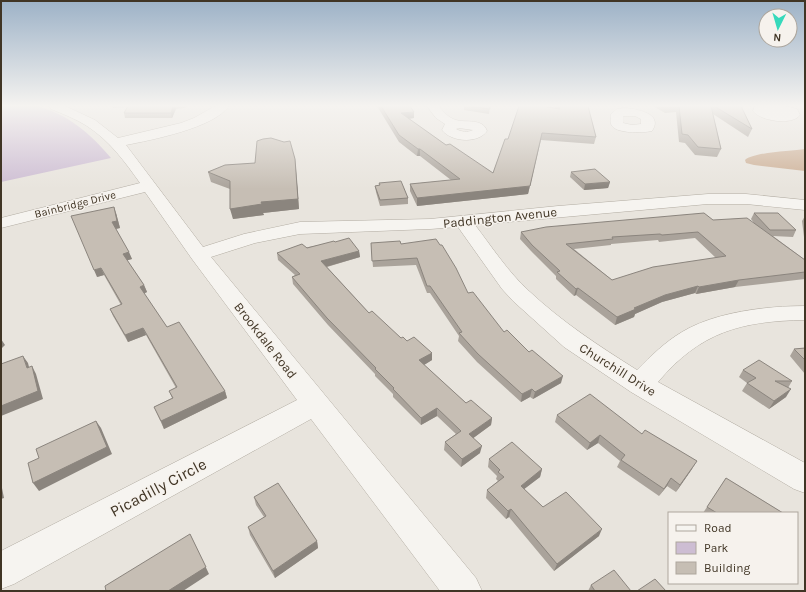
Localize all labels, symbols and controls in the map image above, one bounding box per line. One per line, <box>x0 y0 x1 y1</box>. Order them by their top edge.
north arrow <box>758 8 798 48</box>
text: N <box>773 31 782 44</box>
street label: Bainbridge Drive <box>33 188 117 221</box>
street label: Paddington Avenue <box>442 204 558 231</box>
street label: Brookdale Road <box>231 299 300 381</box>
street label: Churchill Drive <box>577 340 659 399</box>
street label: Picadilly Circle <box>107 454 210 521</box>
legend <box>668 512 798 584</box>
text: Road <box>704 521 732 535</box>
text: Park <box>704 541 729 555</box>
text: Building <box>704 561 751 575</box>

